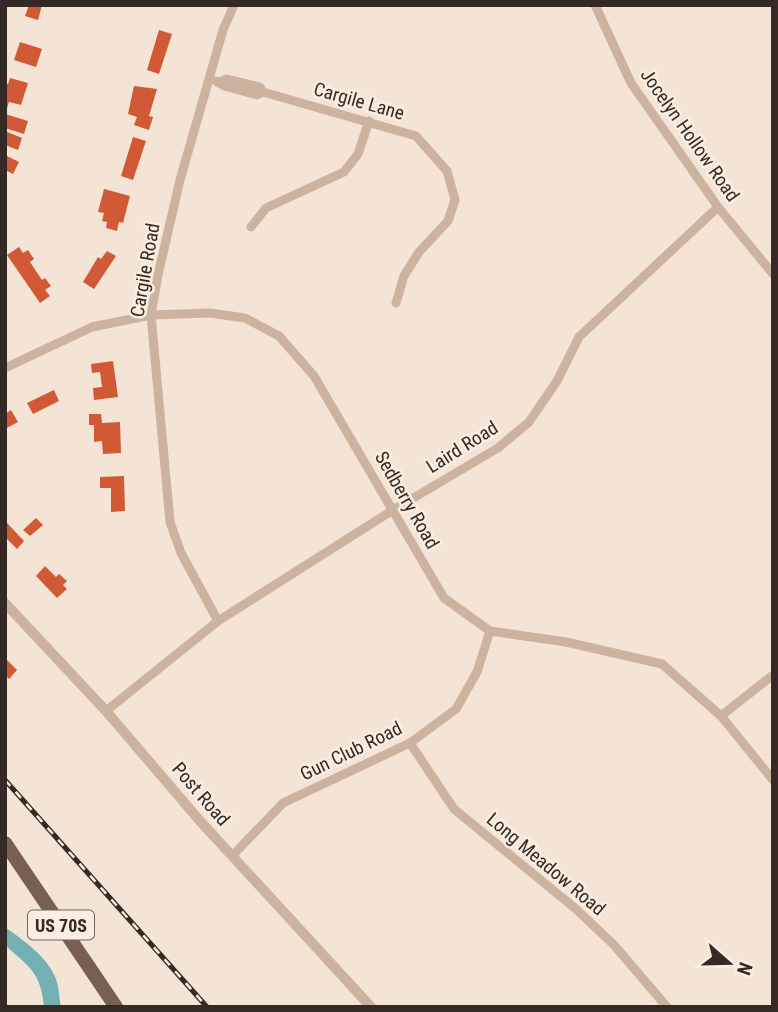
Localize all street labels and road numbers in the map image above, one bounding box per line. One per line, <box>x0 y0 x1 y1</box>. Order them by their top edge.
street label: Jocelyn Hollow Road <box>636 64 744 206</box>
street label: Cargile Lane <box>311 77 407 125</box>
street label: Cargile Road <box>125 221 165 319</box>
street label: Laird Road <box>422 416 502 478</box>
street label: Sedberry Road <box>370 447 444 553</box>
street label: Gun Club Road <box>296 717 406 785</box>
street label: Post Road <box>167 757 235 831</box>
street label: Long Meadow Road <box>482 808 610 920</box>
road number: US 70S <box>28 910 94 940</box>

